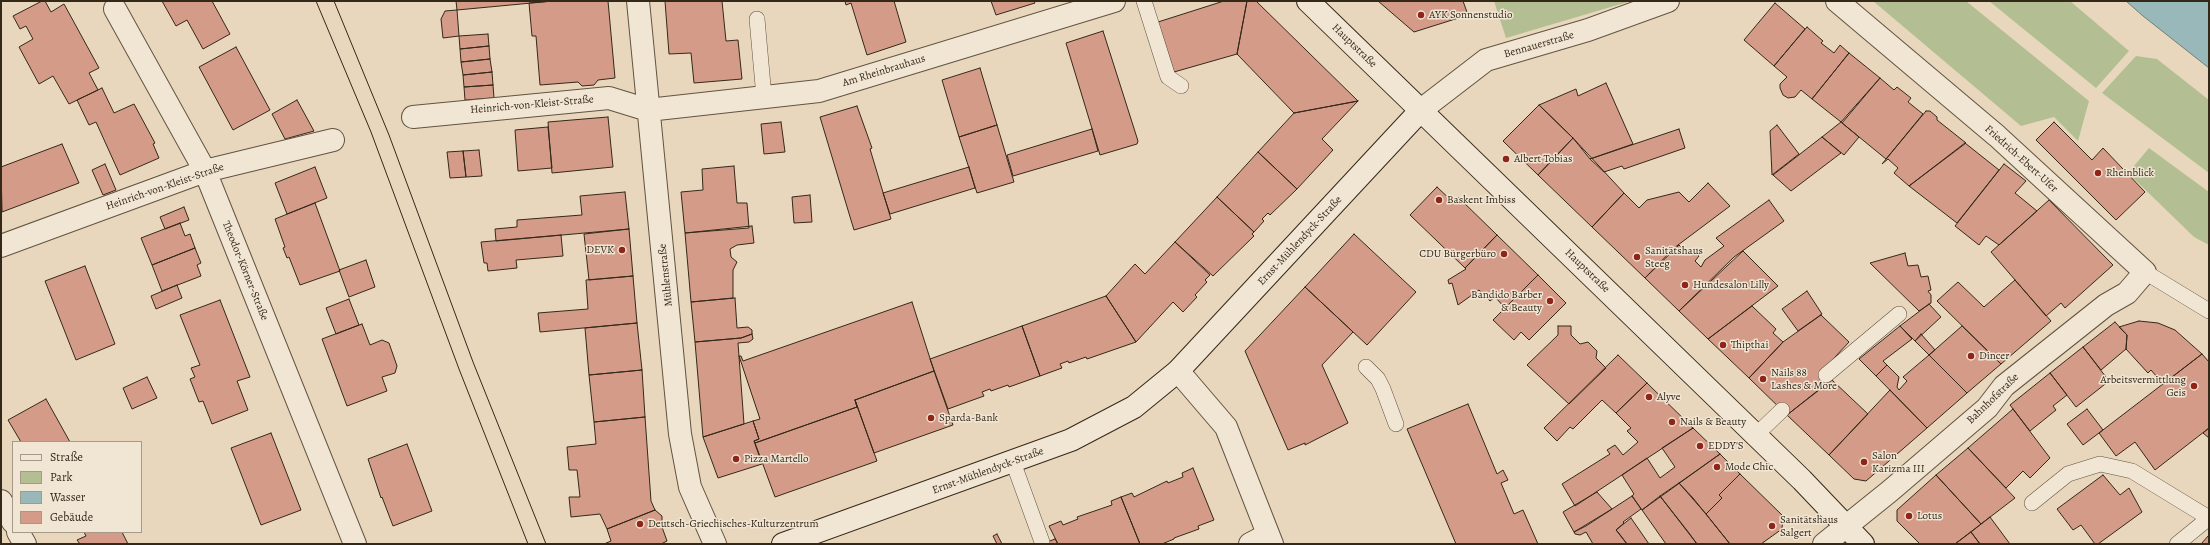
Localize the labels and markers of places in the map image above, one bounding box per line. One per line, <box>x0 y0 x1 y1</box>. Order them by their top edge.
place label: AYK Sonnenstudio <box>1429 8 1513 22</box>
marker: AYK Sonnenstudio <box>1416 10 1426 20</box>
place label: Albert Tobias <box>1514 152 1572 166</box>
marker: Albert Tobias <box>1501 154 1511 164</box>
place label: Rheinblick <box>2106 166 2154 180</box>
marker: Rheinblick <box>2093 168 2103 178</box>
place label: Baskent Imbiss <box>1447 193 1516 207</box>
marker: Baskent Imbiss <box>1434 195 1444 205</box>
place label: DEVK <box>586 243 614 257</box>
place label: Sanitätshaus Steeg <box>1645 244 1703 270</box>
marker: DEVK <box>617 245 627 255</box>
place label: CDU Bürgerbüro <box>1419 247 1496 261</box>
marker: CDU Bürgerbüro <box>1499 249 1509 259</box>
marker: Sanitätshaus Steeg <box>1632 252 1642 262</box>
place label: Hundesalon Lilly <box>1693 278 1769 292</box>
marker: Hundesalon Lilly <box>1680 280 1690 290</box>
place label: Bandido Barber & Beauty <box>1471 288 1542 314</box>
marker: Bandido Barber & Beauty <box>1545 296 1555 306</box>
place label: Thipthai <box>1731 338 1769 352</box>
marker: Thipthai <box>1718 340 1728 350</box>
place label: Dincer <box>1979 349 2010 363</box>
marker: Dincer <box>1966 351 1976 361</box>
place label: Nails 88 Lashes & More <box>1771 366 1837 392</box>
place label: Arbeitsvermittlung Geis <box>2100 373 2186 399</box>
marker: Nails 88 Lashes & More <box>1758 374 1768 384</box>
marker: Arbeitsvermittlung Geis <box>2189 381 2199 391</box>
place label: Alyve <box>1657 390 1680 404</box>
marker: Alyve <box>1644 392 1654 402</box>
place label: Sparda-Bank <box>939 411 998 425</box>
marker: Sparda-Bank <box>926 413 936 423</box>
place label: Nails & Beauty <box>1680 415 1746 429</box>
marker: Nails & Beauty <box>1667 417 1677 427</box>
place label: EDDY'S <box>1708 439 1744 453</box>
marker: EDDY'S <box>1695 441 1705 451</box>
place label: Salon Karizma III <box>1872 449 1925 475</box>
place label: Pizza Martello <box>744 452 808 466</box>
marker: Pizza Martello <box>731 454 741 464</box>
marker: Salon Karizma III <box>1859 457 1869 467</box>
place label: Mode Chic <box>1725 460 1773 474</box>
marker: Mode Chic <box>1712 462 1722 472</box>
place label: Lotus <box>1917 509 1942 523</box>
marker: Lotus <box>1904 511 1914 521</box>
place label: Sanitätshaus Salgert <box>1780 513 1838 539</box>
place label: Deutsch-Griechisches-Kulturzentrum <box>648 517 819 531</box>
marker: Deutsch-Griechisches-Kulturzentrum <box>635 519 645 529</box>
marker: Sanitätshaus Salgert <box>1767 521 1777 531</box>

